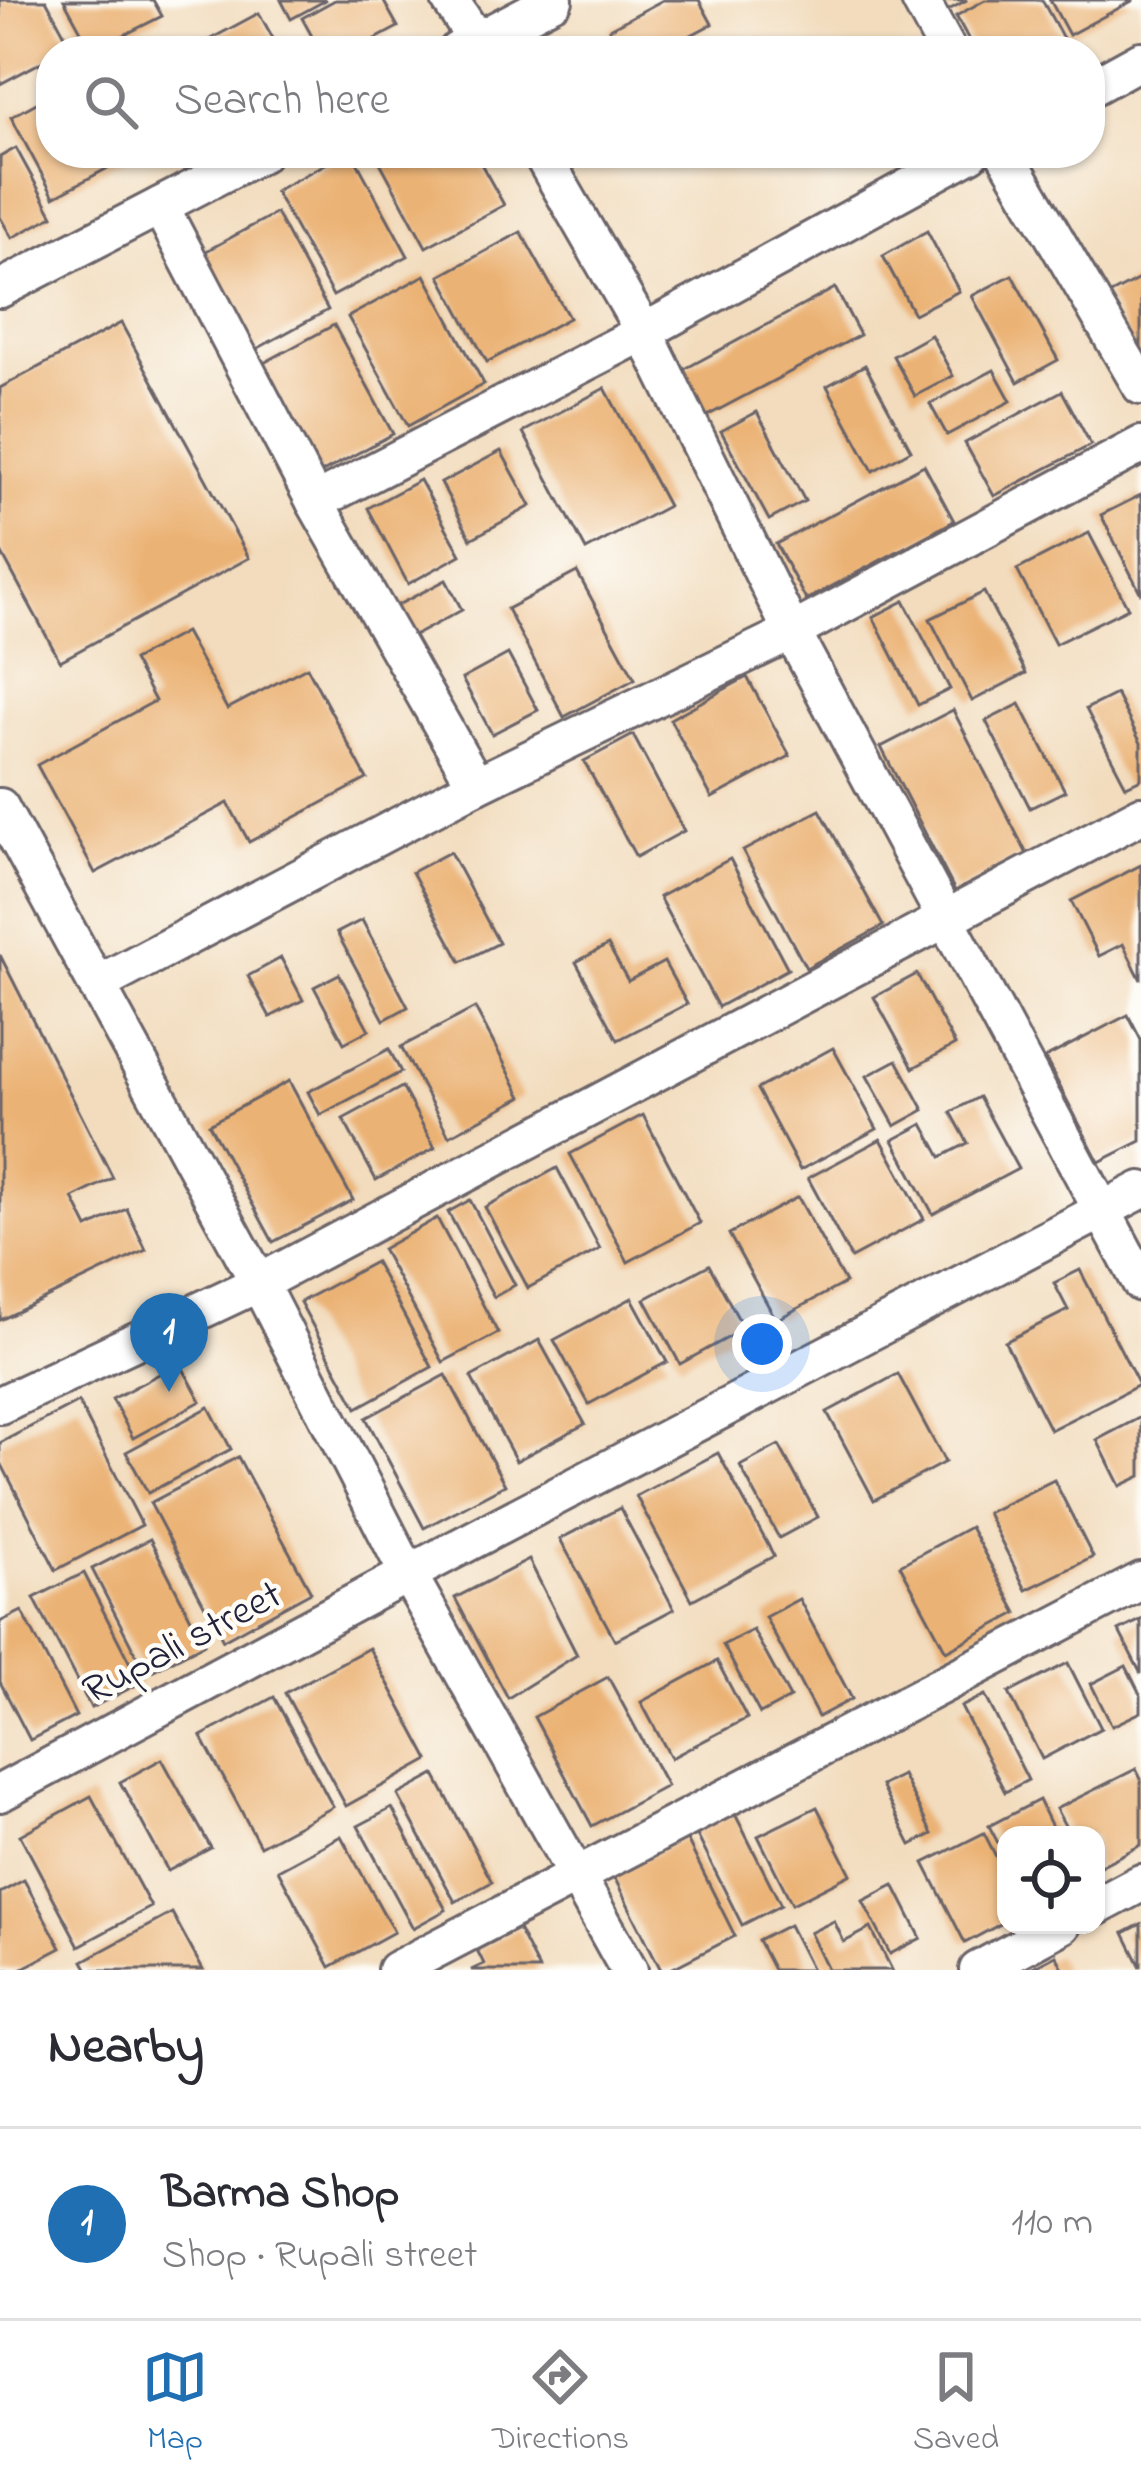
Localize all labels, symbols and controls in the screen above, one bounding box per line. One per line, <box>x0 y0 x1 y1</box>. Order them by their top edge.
search box <box>36 36 1105 168</box>
icon: search <box>78 69 144 135</box>
text: Search here <box>174 69 390 135</box>
pin: 1 <box>130 1293 208 1392</box>
your location <box>732 1314 792 1374</box>
street label: Rupali street <box>72 1566 294 1722</box>
map controls <box>997 1826 1105 1934</box>
button: locate <box>997 1826 1105 1934</box>
text: Nearby <box>48 2011 204 2086</box>
text: Barma Shop <box>162 2162 399 2228</box>
text: 1 <box>81 2195 93 2252</box>
text: 110 m <box>1011 2195 1093 2252</box>
text: Shop · Rupali street <box>162 2228 477 2285</box>
tab: Map <box>142 2344 208 2464</box>
tab: Directions <box>492 2344 629 2464</box>
tab: Saved <box>913 2344 999 2464</box>

